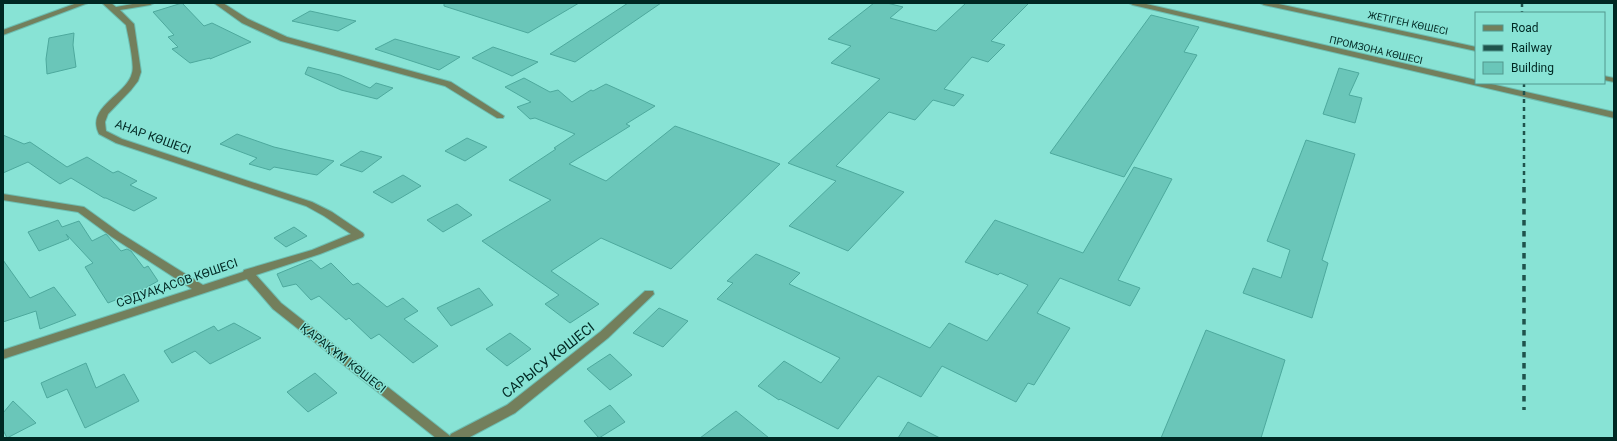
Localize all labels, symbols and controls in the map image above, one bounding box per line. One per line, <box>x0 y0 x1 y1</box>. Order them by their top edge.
street label: ЖЕТІГЕН КӨШЕСІ <box>1367 9 1449 37</box>
legend <box>1475 12 1605 84</box>
text: Road <box>1511 21 1539 35</box>
street label: ПРОМЗОНА КӨШЕСІ <box>1328 34 1424 66</box>
text: Railway <box>1511 41 1552 55</box>
text: Building <box>1511 61 1554 75</box>
street label: АНАР КӨШЕСІ <box>113 117 193 157</box>
street label: СӘДУАҚАСОВ КӨШЕСІ <box>115 256 239 310</box>
street label: САРЫСУ КӨШЕСІ <box>499 319 597 401</box>
street label: ҚАРАҚҰМ КӨШЕСІ <box>297 320 389 396</box>

